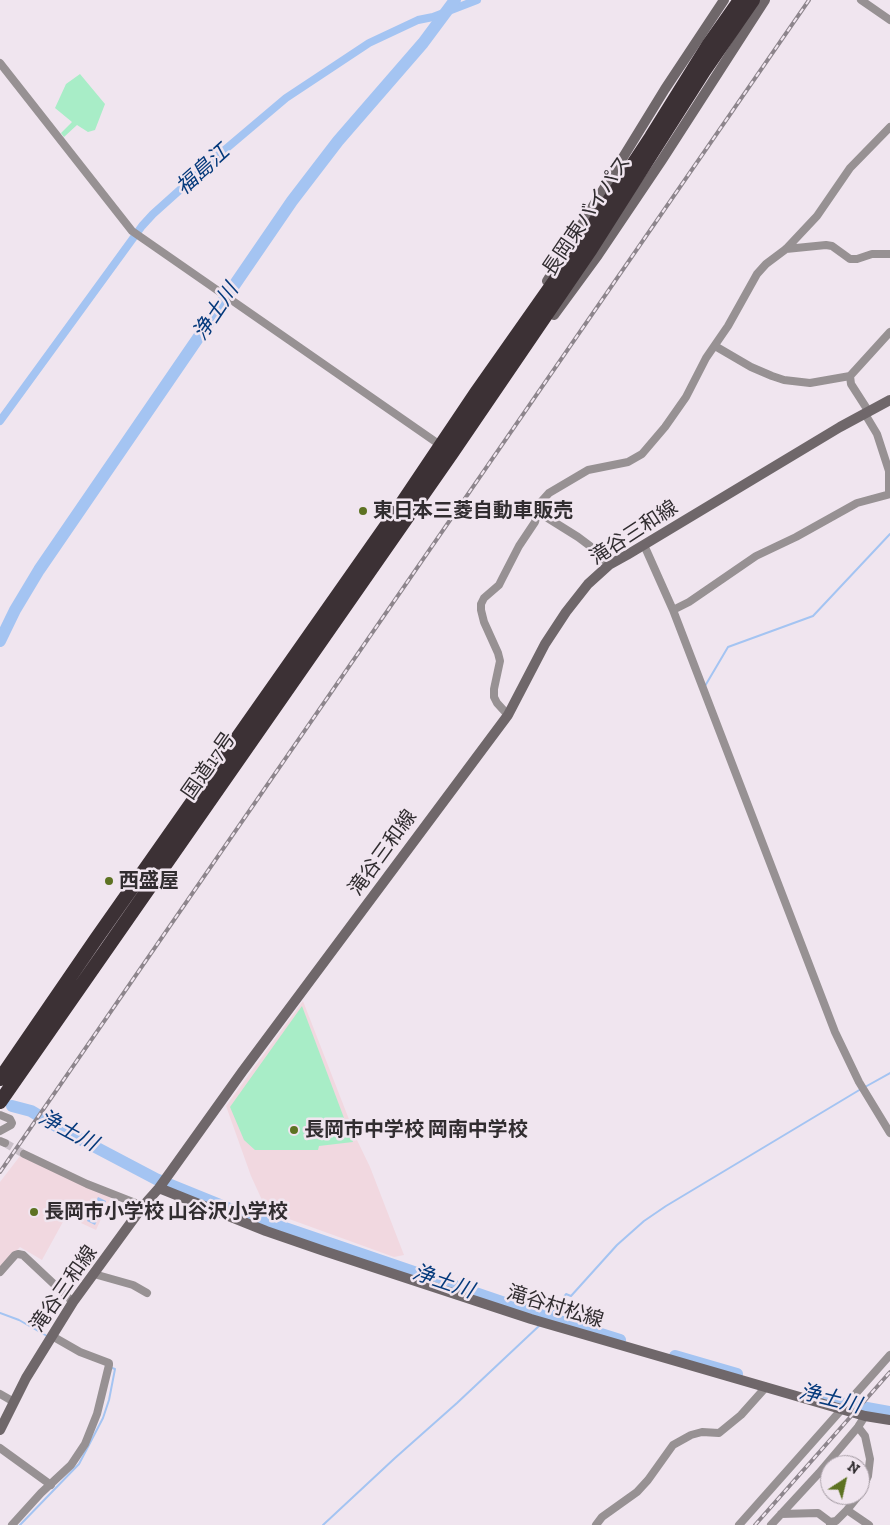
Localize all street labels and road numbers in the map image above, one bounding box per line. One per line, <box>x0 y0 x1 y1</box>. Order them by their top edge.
street label: 長岡東バイパス <box>538 151 636 281</box>
street label: 滝谷三和線 <box>586 496 682 570</box>
street label: 国道17号 <box>177 728 241 804</box>
street label: 滝谷三和線 <box>344 805 422 901</box>
street label: 滝谷三和線 <box>25 1241 103 1337</box>
street label: 滝谷村松線 <box>504 1281 606 1333</box>

